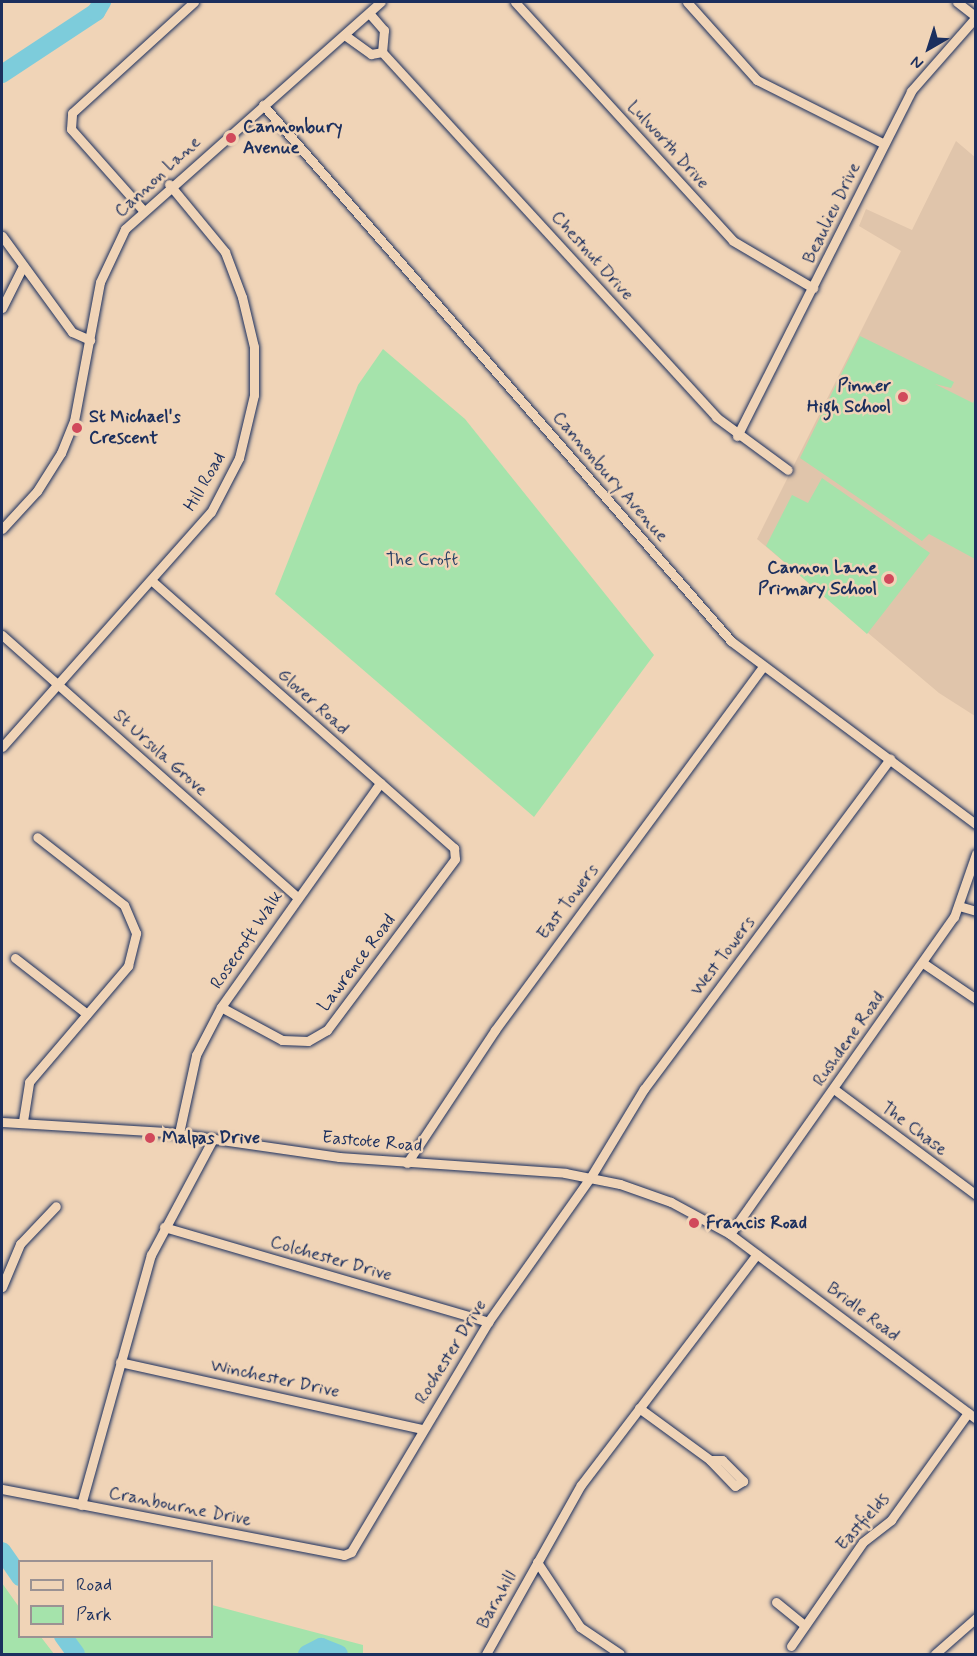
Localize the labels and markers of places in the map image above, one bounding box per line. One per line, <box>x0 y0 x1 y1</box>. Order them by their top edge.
place label: Cannonbury Avenue <box>243 117 343 160</box>
marker: Cannonbury Avenue <box>224 131 238 145</box>
place label: Pinner High School <box>807 376 891 418</box>
marker: Pinner High School <box>896 390 910 404</box>
place label: St Michael's Crescent <box>89 407 182 450</box>
marker: St Michael's Crescent <box>70 421 84 435</box>
place label: Cannon Lane Primary School <box>758 558 877 600</box>
marker: Cannon Lane Primary School <box>882 572 896 586</box>
place label: Malpas Drive <box>162 1127 259 1149</box>
marker: Malpas Drive <box>143 1131 157 1145</box>
place label: Francis Road <box>706 1212 806 1234</box>
marker: Francis Road <box>687 1216 701 1230</box>

